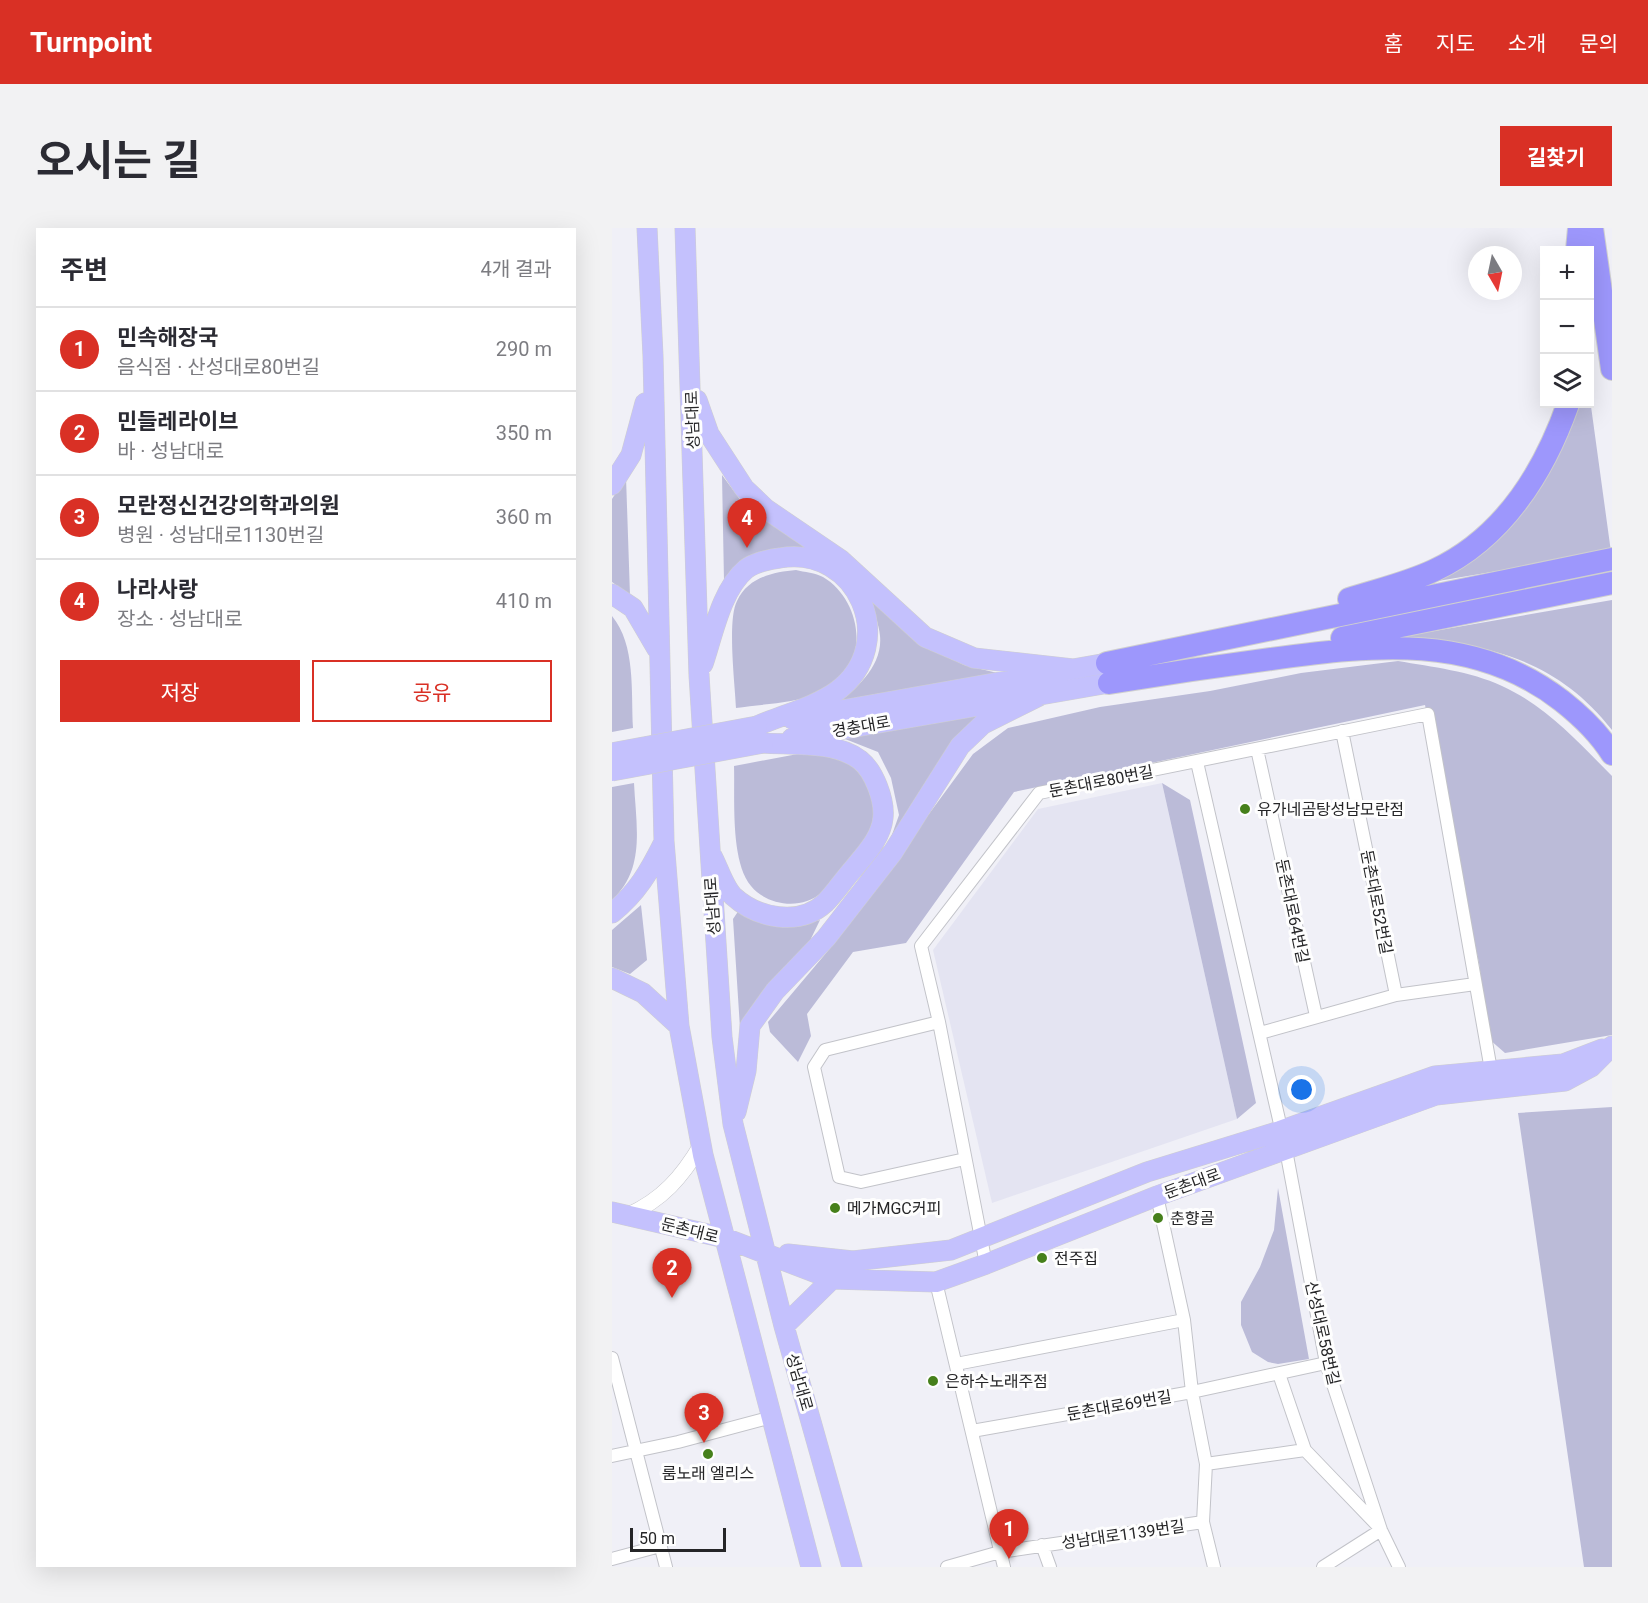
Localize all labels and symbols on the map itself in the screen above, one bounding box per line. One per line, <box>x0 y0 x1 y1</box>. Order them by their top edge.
north arrow <box>1468 246 1522 300</box>
street label: 성남대로 <box>682 390 703 450</box>
pin: 4 <box>728 498 766 548</box>
street label: 경충대로 <box>830 712 892 741</box>
street label: 둔촌대로80번길 <box>1047 762 1155 801</box>
place label: 유가네곰탕성남모란점 <box>1257 800 1404 819</box>
marker: 유가네곰탕성남모란점 <box>1238 802 1252 816</box>
street label: 둔촌대로52번길 <box>1357 848 1396 956</box>
street label: 둔촌대로64번길 <box>1272 857 1313 965</box>
street label: 성남대로 <box>701 876 724 936</box>
your location <box>1287 1075 1316 1104</box>
street label: 둔촌대로 <box>1161 1164 1223 1202</box>
place label: 메가MGC커피 <box>847 1199 941 1218</box>
marker: 메가MGC커피 <box>828 1201 842 1215</box>
place label: 춘향골 <box>1170 1209 1214 1228</box>
marker: 춘향골 <box>1151 1211 1165 1225</box>
street label: 둔촌대로 <box>659 1214 721 1247</box>
pin: 2 <box>652 1248 692 1298</box>
place label: 전주집 <box>1054 1249 1098 1268</box>
marker: 전주집 <box>1035 1251 1049 1265</box>
street label: 산성대로58번길 <box>1301 1279 1344 1387</box>
street label: 성남대로 <box>782 1351 817 1413</box>
place label: 은하수노래주점 <box>945 1372 1048 1391</box>
marker: 은하수노래주점 <box>926 1374 940 1388</box>
street label: 둔촌대로69번길 <box>1065 1387 1173 1424</box>
pin: 3 <box>684 1394 724 1443</box>
marker: 룸노래 엘리스 <box>701 1447 715 1461</box>
place label: 룸노래 엘리스 <box>662 1464 754 1483</box>
pin: 1 <box>990 1510 1028 1559</box>
street label: 성남대로1139번길 <box>1060 1516 1186 1553</box>
scale bar <box>630 1525 726 1552</box>

